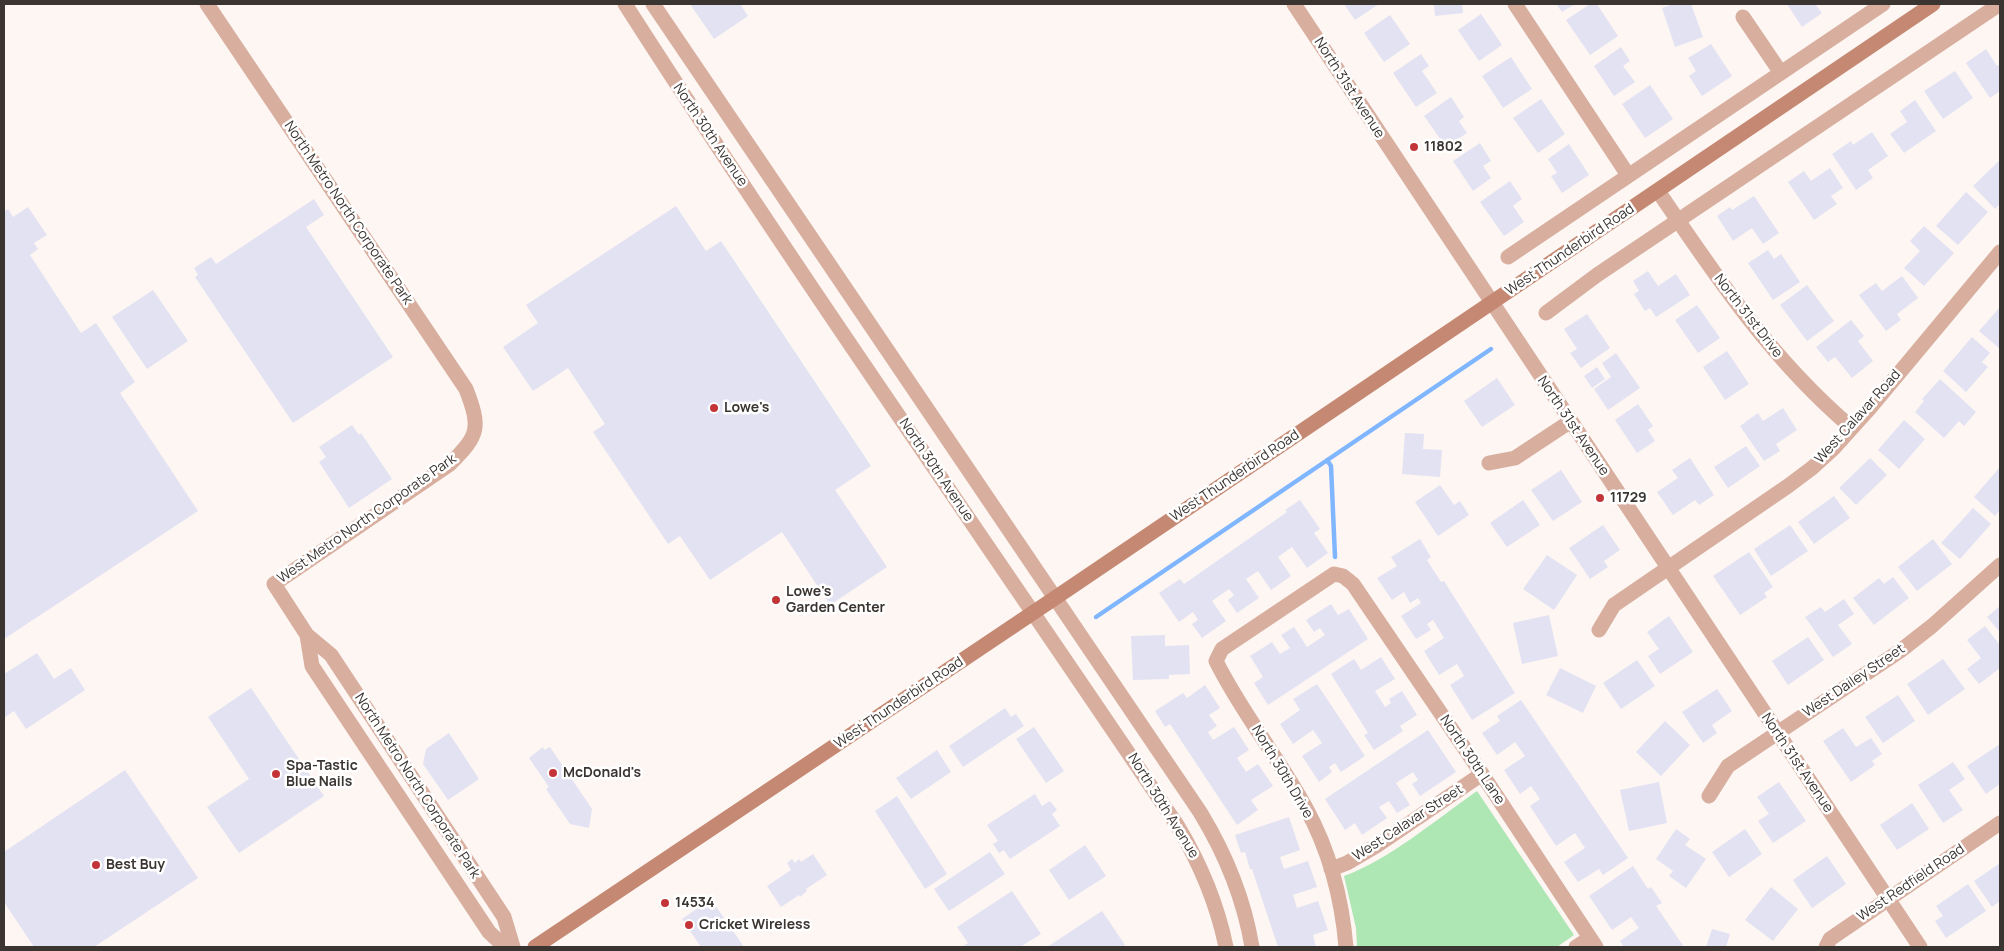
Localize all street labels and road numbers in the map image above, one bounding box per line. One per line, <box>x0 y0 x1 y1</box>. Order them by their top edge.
street label: North 31st Avenue <box>1310 35 1388 141</box>
street label: North 30th Avenue <box>669 80 751 190</box>
street label: North Metro North Corporate Park <box>280 118 416 308</box>
street label: West Thunderbird Road <box>1502 201 1638 299</box>
street label: North 31st Drive <box>1710 271 1786 361</box>
street label: West Calavar Road <box>1812 367 1904 467</box>
street label: North 31st Avenue <box>1533 373 1613 479</box>
street label: North 30th Avenue <box>895 415 977 525</box>
street label: West Thunderbird Road <box>1167 427 1303 525</box>
street label: West Metro North Corporate Park <box>275 451 459 587</box>
street label: West Dailey Street <box>1800 641 1908 721</box>
street label: West Thunderbird Road <box>831 654 967 752</box>
street label: North Metro North Corporate Park <box>351 690 483 882</box>
street label: North 31st Avenue <box>1757 710 1837 816</box>
street label: North 30th Lane <box>1436 712 1508 808</box>
street label: North 30th Drive <box>1248 723 1316 821</box>
street label: North 30th Avenue <box>1124 750 1202 862</box>
street label: West Calavar Street <box>1350 781 1466 865</box>
street label: West Redfield Road <box>1854 841 1968 925</box>

